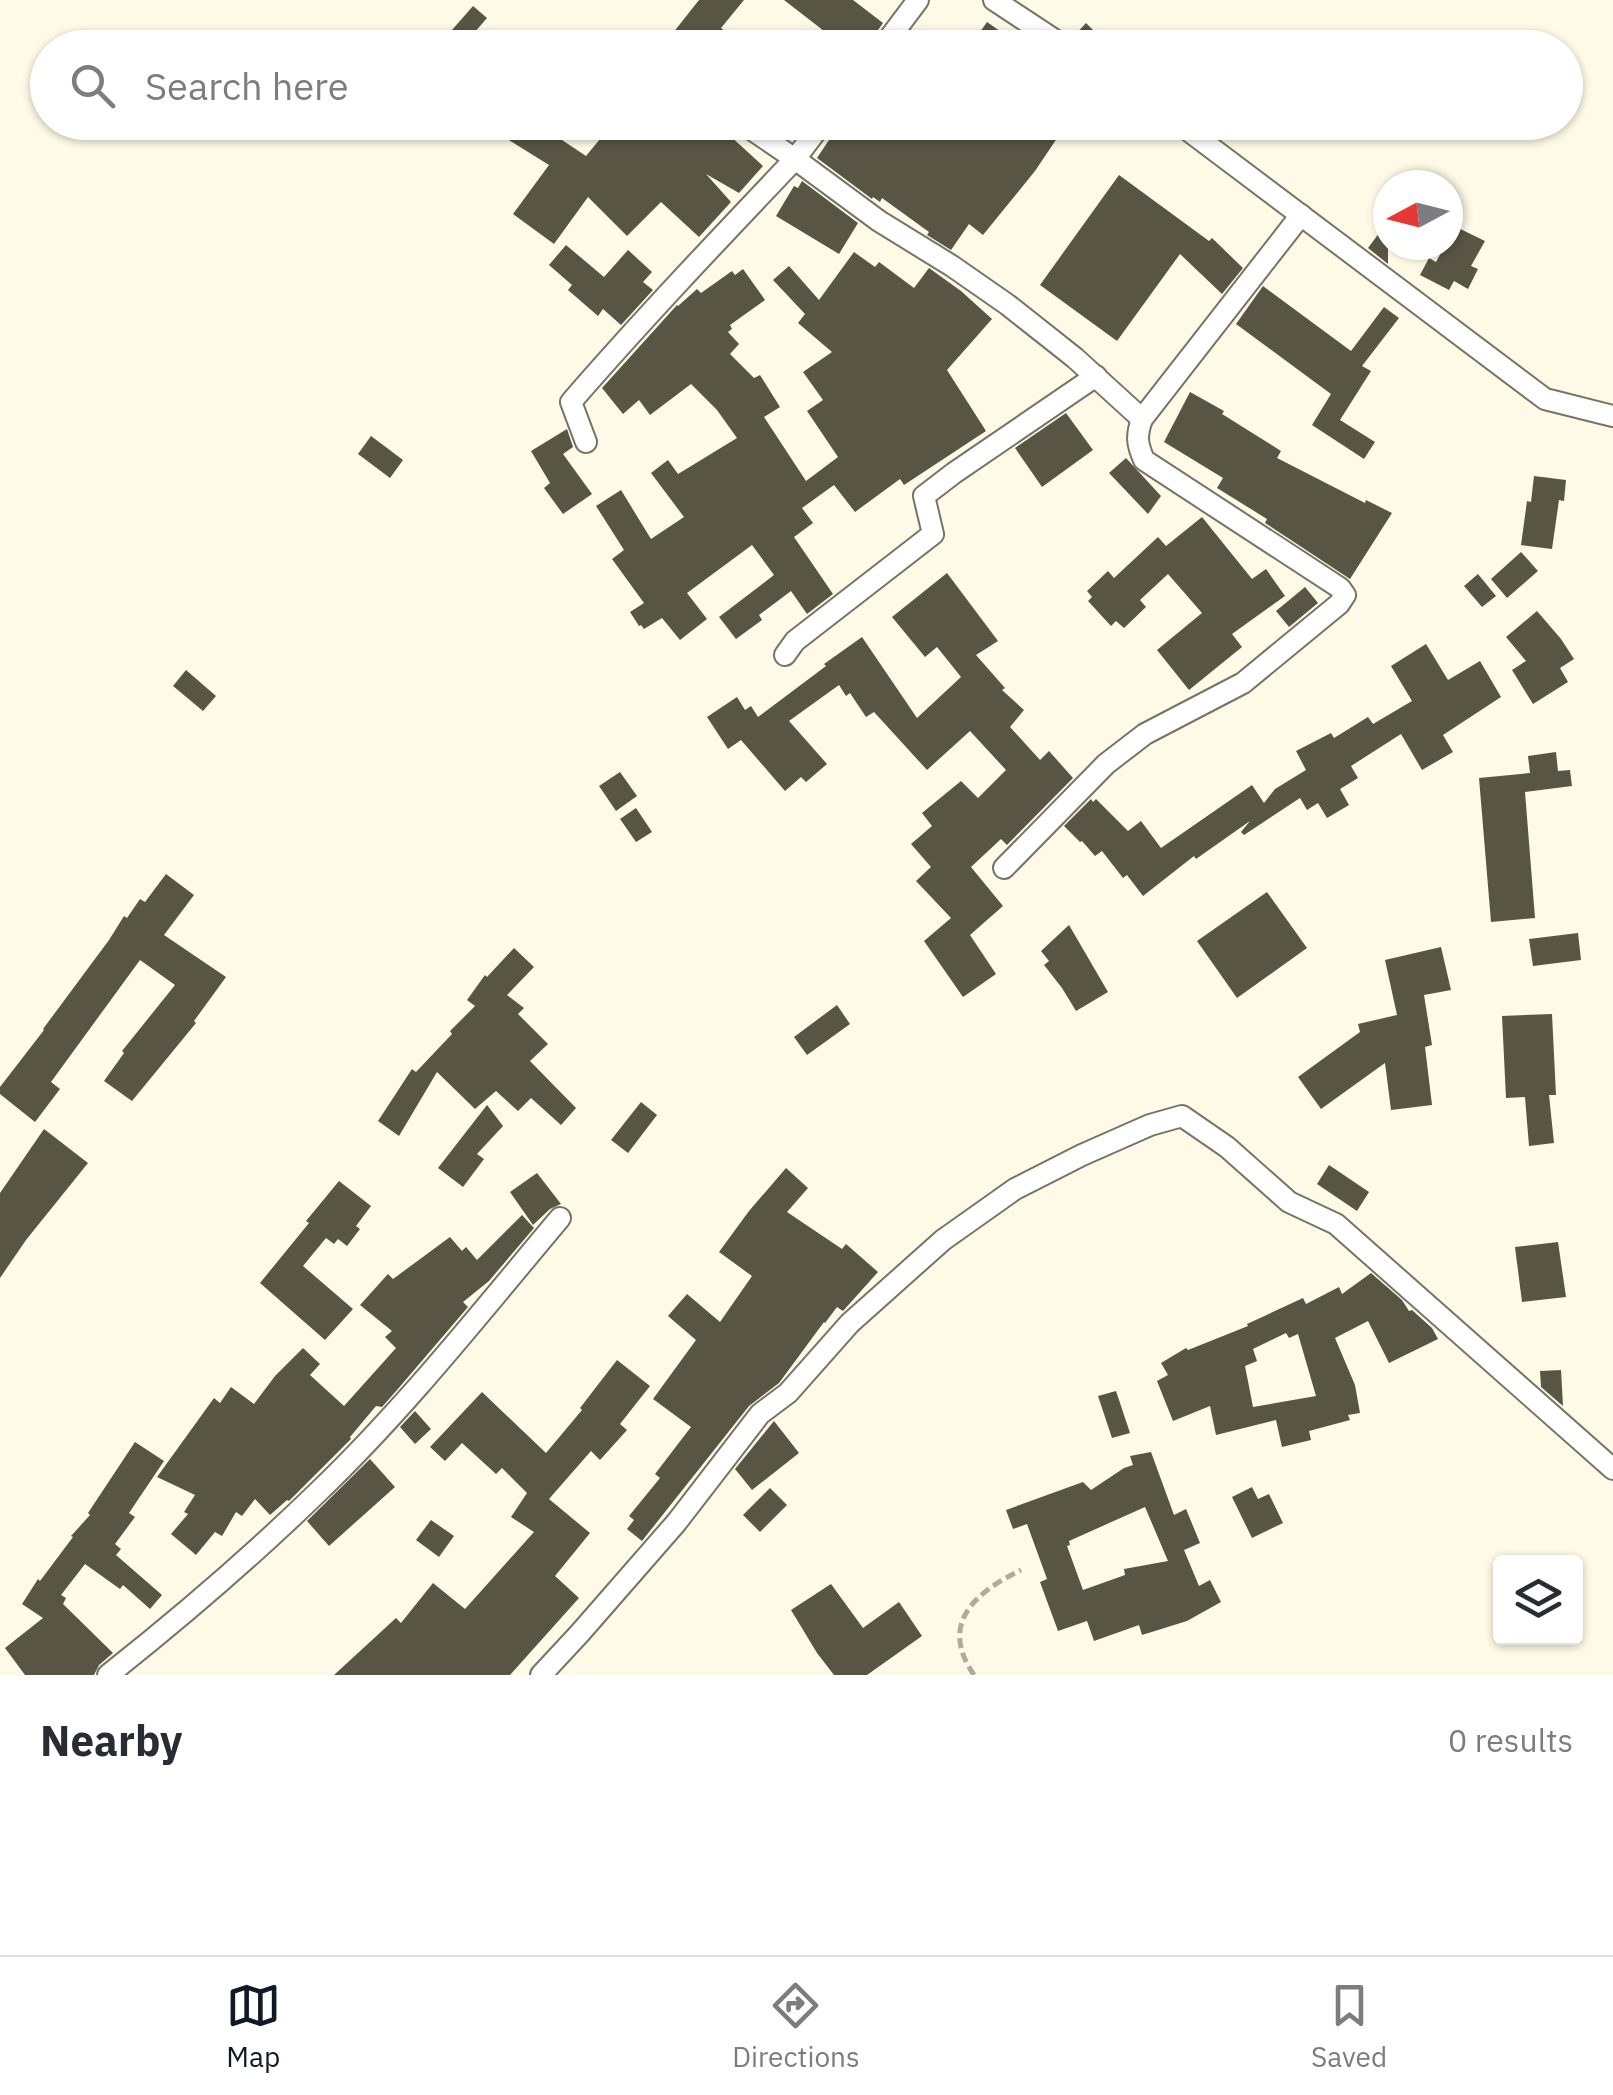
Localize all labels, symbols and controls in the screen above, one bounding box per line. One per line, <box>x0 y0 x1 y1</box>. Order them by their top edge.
search box <box>30 30 1583 140</box>
icon: search <box>65 58 120 113</box>
text: Search here <box>145 61 349 110</box>
north arrow <box>1373 170 1463 260</box>
map controls <box>1493 1555 1583 1645</box>
button: layers <box>1493 1555 1583 1645</box>
text: Nearby <box>40 1713 182 1768</box>
text: 0 results <box>1448 1719 1573 1761</box>
tab: Map <box>226 1978 281 2075</box>
tab: Directions <box>732 1978 860 2075</box>
tab: Saved <box>1311 1978 1387 2075</box>

